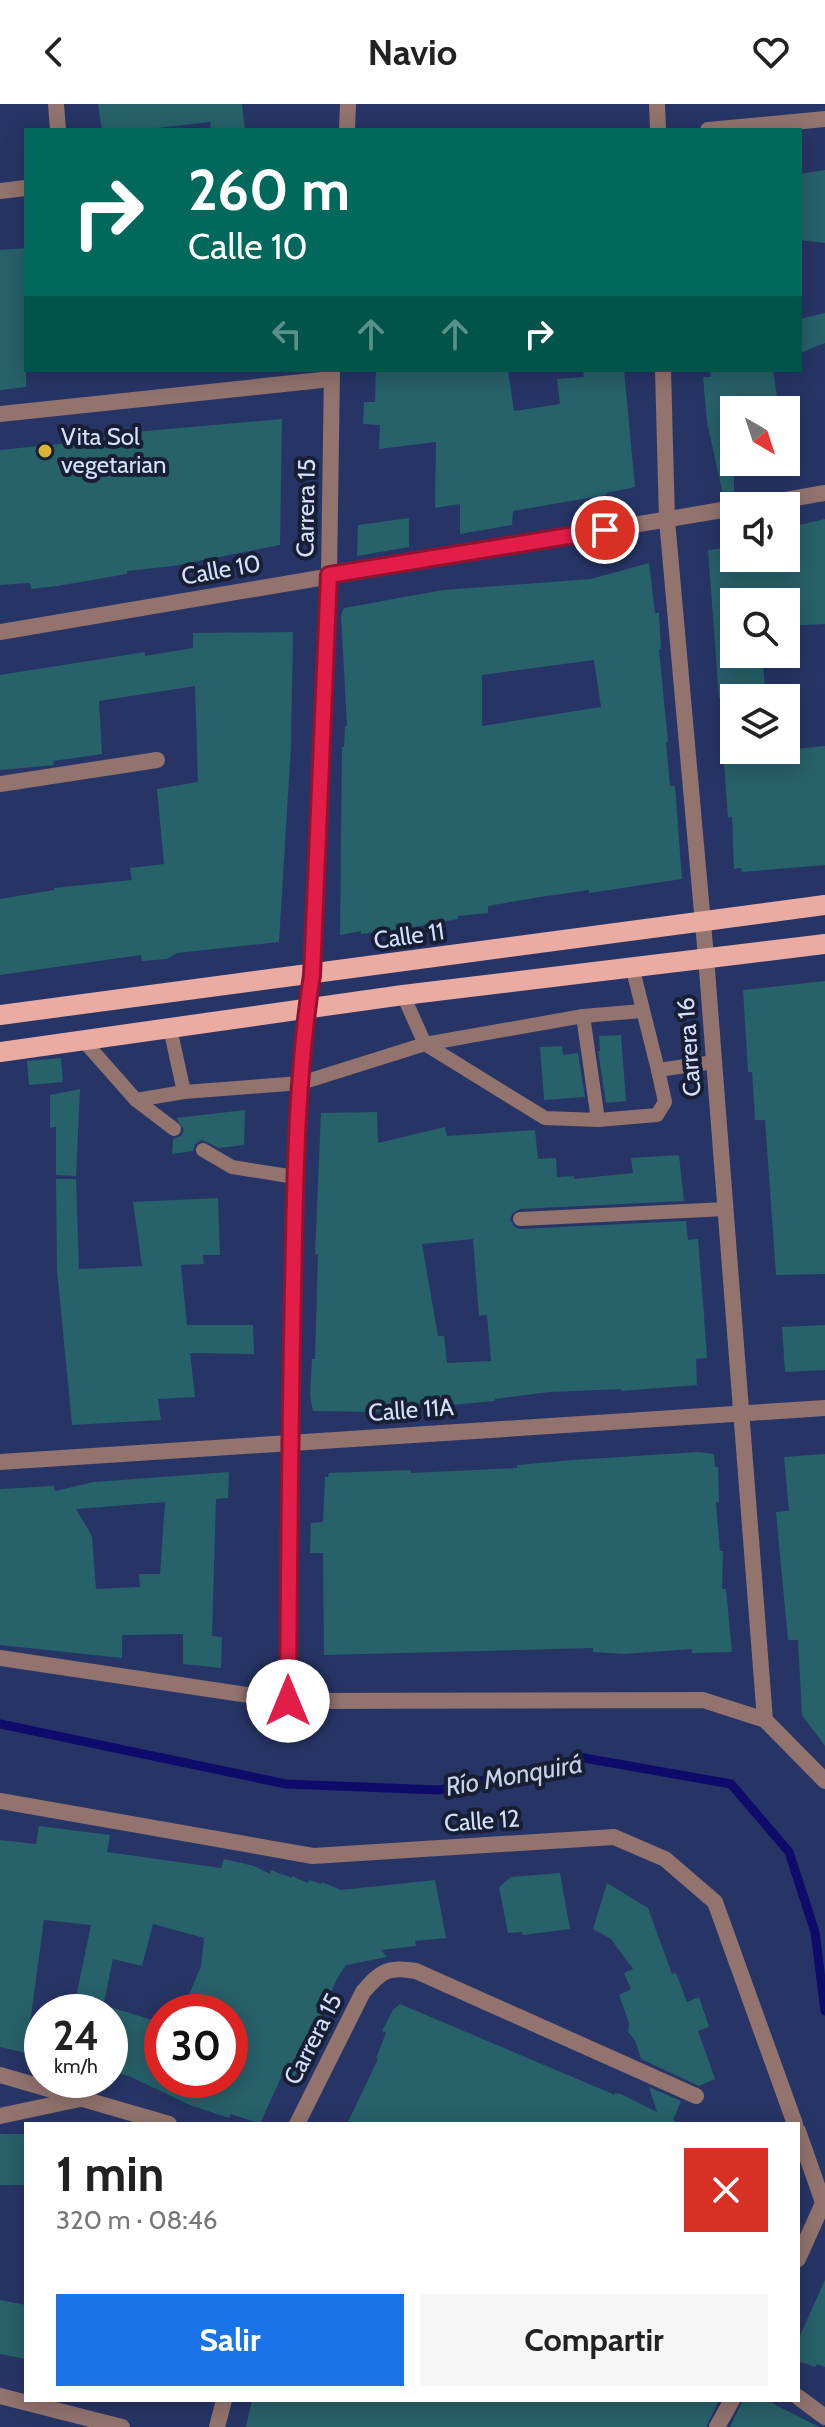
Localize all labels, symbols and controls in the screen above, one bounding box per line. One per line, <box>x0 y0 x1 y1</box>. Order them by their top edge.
icon: back <box>32 30 76 74</box>
text: Navio <box>368 30 457 74</box>
icon: heart <box>749 30 793 74</box>
text: 260 m <box>188 156 350 224</box>
icon: right <box>56 160 160 264</box>
text: Calle 10 <box>188 224 308 268</box>
icon: left <box>265 312 309 356</box>
icon: ahead <box>349 312 393 356</box>
icon: ahead <box>433 312 477 356</box>
icon: right <box>517 312 561 356</box>
north arrow <box>720 396 800 476</box>
map controls <box>720 396 800 764</box>
place label: Vita Sol vegetarian <box>61 422 166 479</box>
marker: Vita Sol vegetarian <box>36 442 54 460</box>
street label: Carrera 15 <box>290 458 321 558</box>
button: sound <box>720 492 800 572</box>
pin <box>571 496 639 564</box>
icon: arrive <box>583 508 627 552</box>
street label: Calle 10 <box>179 548 263 591</box>
button: search <box>720 588 800 668</box>
button: layers <box>720 684 800 764</box>
street label: Calle 11 <box>372 916 446 955</box>
street label: Carrera 16 <box>671 997 706 1098</box>
street label: Calle 11A <box>367 1392 455 1427</box>
position arrow <box>246 1659 330 1743</box>
water label: Río Monquirá <box>443 1747 585 1803</box>
street label: Calle 12 <box>443 1803 521 1838</box>
street label: Carrera 15 <box>277 1988 348 2089</box>
speed limit sign: 30 <box>144 1994 248 2098</box>
text: 24 <box>53 2011 99 2060</box>
text: km/h <box>54 2054 98 2078</box>
text: 1 min <box>56 2145 164 2203</box>
button: close <box>684 2148 768 2232</box>
text: 320 m · 08:46 <box>56 2204 218 2236</box>
button: Salir <box>56 2294 404 2386</box>
button: Compartir <box>420 2294 768 2386</box>

